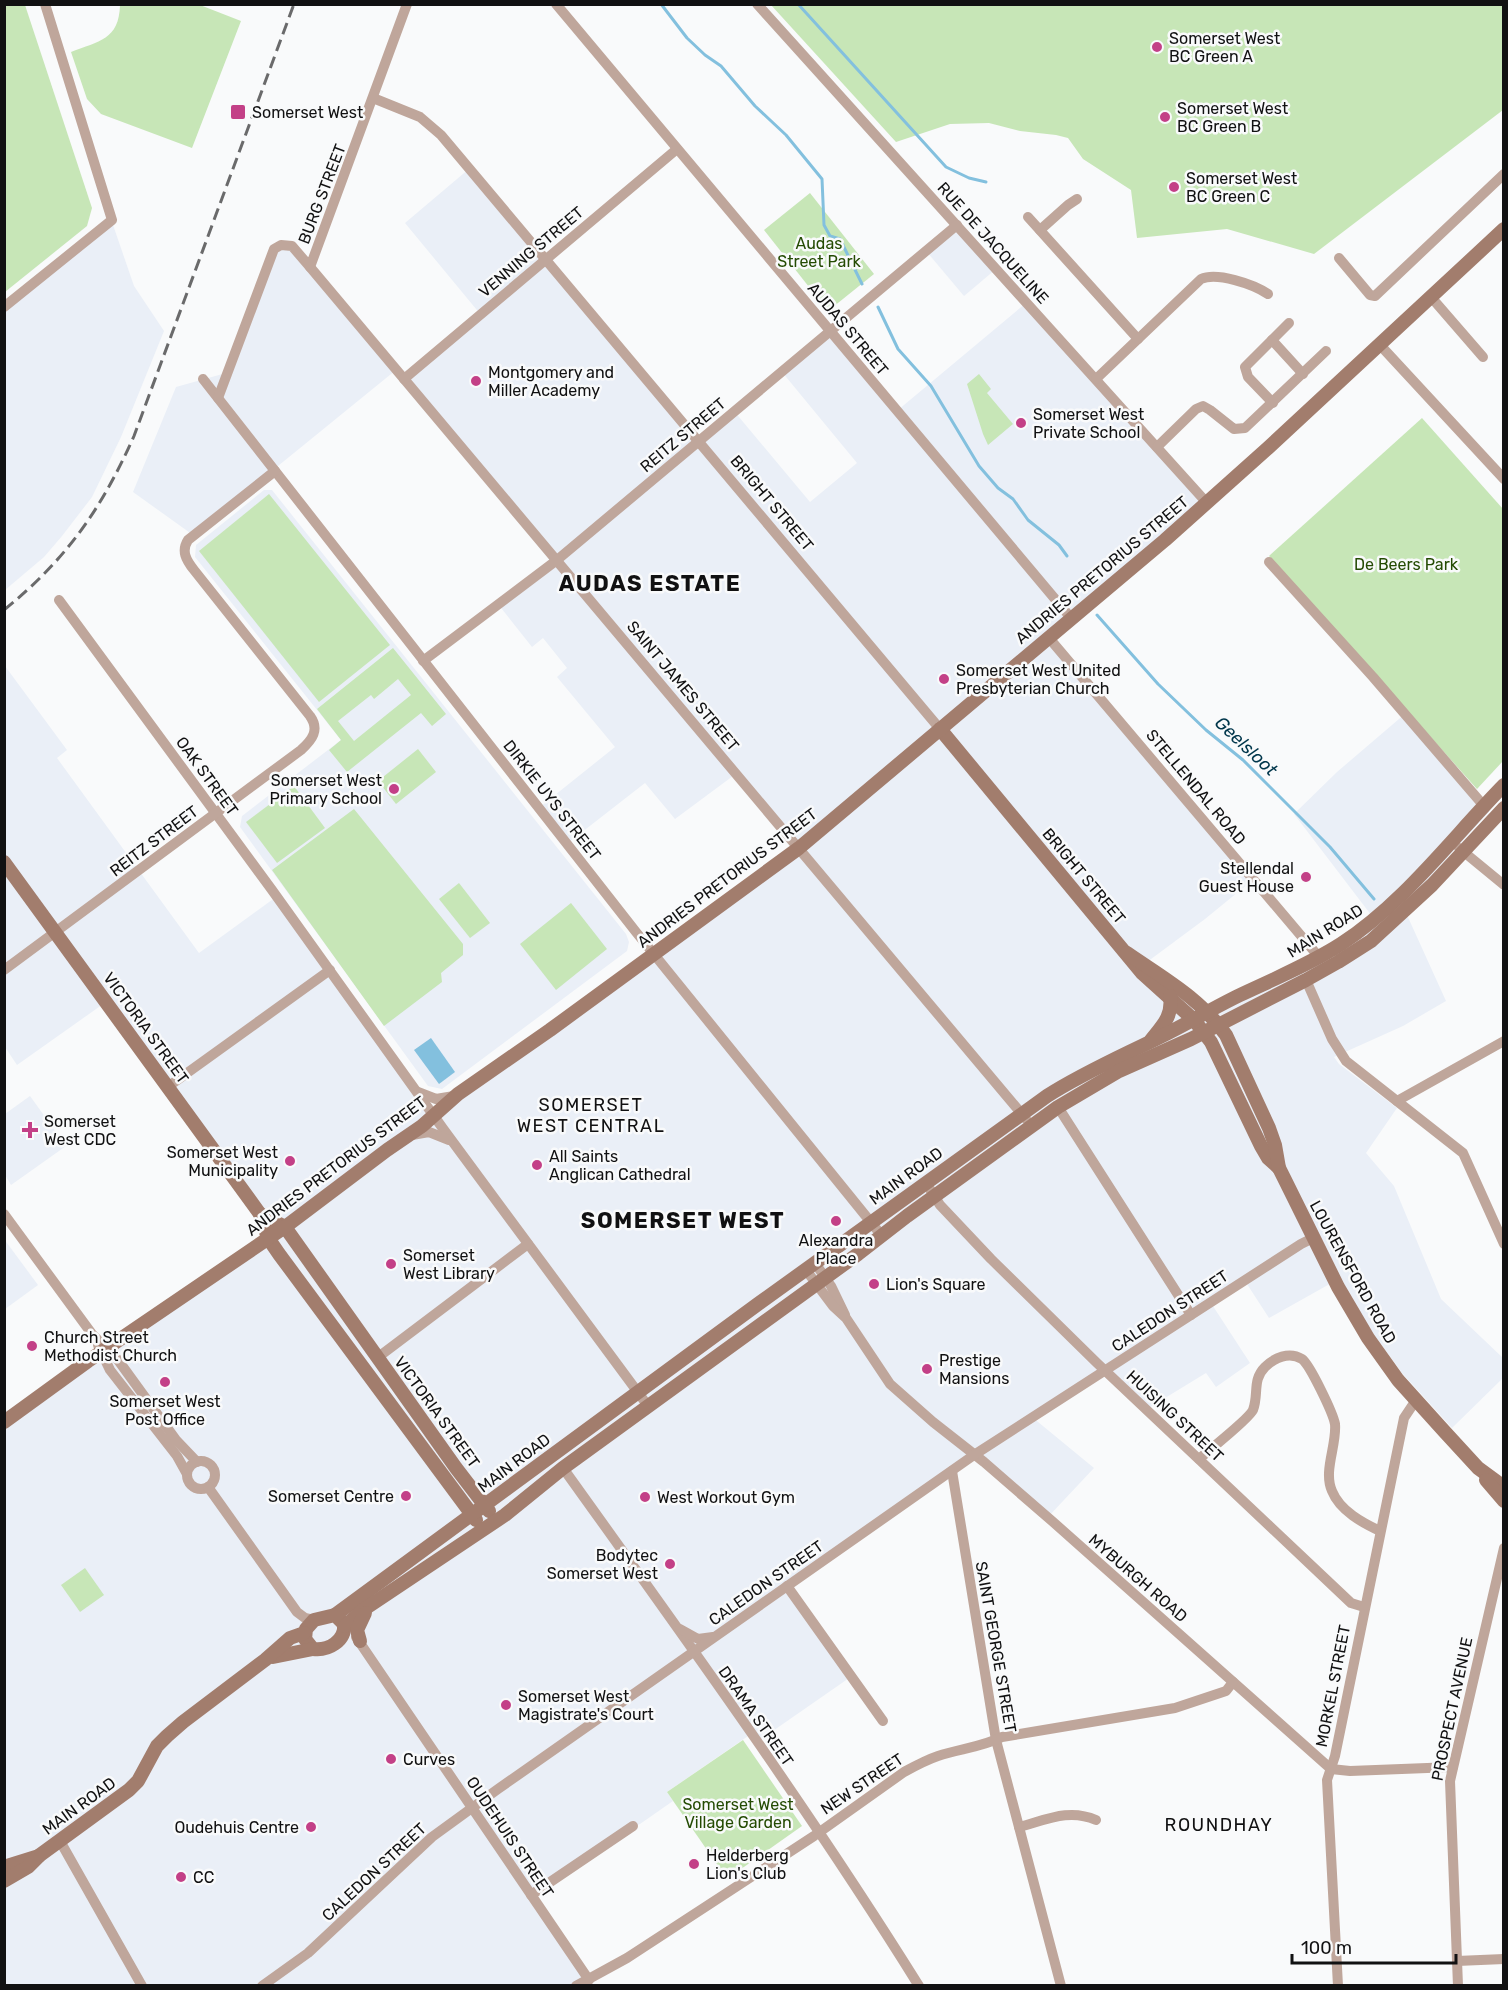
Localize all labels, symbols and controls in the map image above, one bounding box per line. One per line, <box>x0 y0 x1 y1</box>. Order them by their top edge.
place label: Somerset West BC Green A <box>1169 29 1280 66</box>
marker: Somerset West BC Green A <box>1150 40 1164 54</box>
place label: Somerset West BC Green B <box>1177 99 1288 136</box>
marker: Somerset West <box>229 103 247 121</box>
place label: Somerset West <box>252 103 363 122</box>
marker: Somerset West BC Green B <box>1158 110 1172 124</box>
street label: BURG STREET <box>294 141 350 247</box>
place label: Somerset West BC Green C <box>1186 169 1297 206</box>
street label: RUE DE JACQUELINE <box>933 178 1053 308</box>
marker: Somerset West BC Green C <box>1167 180 1181 194</box>
street label: VENNING STREET <box>475 203 587 301</box>
park label: Audas Street Park <box>777 234 861 271</box>
street label: AUDAS STREET <box>804 279 892 379</box>
place label: Montgomery and Miller Academy <box>488 363 614 400</box>
marker: Montgomery and Miller Academy <box>469 374 483 388</box>
street label: REITZ STREET <box>636 394 730 476</box>
place label: Somerset West Private School <box>1033 405 1144 442</box>
marker: Somerset West Private School <box>1014 416 1028 430</box>
street label: BRIGHT STREET <box>727 451 817 555</box>
street label: ANDRIES PRETORIUS STREET <box>1012 492 1192 648</box>
park label: De Beers Park <box>1354 555 1459 574</box>
district label: AUDAS ESTATE <box>559 570 741 597</box>
street label: SAINT JAMES STREET <box>623 617 743 755</box>
place label: Somerset West United Presbyterian Church <box>956 661 1121 698</box>
marker: Somerset West United Presbyterian Church <box>937 672 951 686</box>
water label: Geelsloot <box>1210 711 1283 781</box>
street label: STELLENDAL ROAD <box>1142 726 1250 848</box>
street label: OAK STREET <box>172 733 242 819</box>
street label: DIRKIE UYS STREET <box>499 736 605 864</box>
place label: Somerset West Primary School <box>270 771 382 808</box>
marker: Somerset West Primary School <box>387 782 401 796</box>
street label: REITZ STREET <box>106 802 202 880</box>
street label: ANDRIES PRETORIUS STREET <box>634 804 820 952</box>
street label: BRIGHT STREET <box>1039 824 1129 928</box>
place label: Stellendal Guest House <box>1199 859 1294 896</box>
marker: Stellendal Guest House <box>1299 870 1313 884</box>
street label: MAIN ROAD <box>1284 900 1366 962</box>
street label: VICTORIA STREET <box>99 969 193 1087</box>
street label: ANDRIES PRETORIUS STREET <box>243 1092 429 1240</box>
district label: SOMERSET WEST CENTRAL <box>517 1094 665 1137</box>
place label: Somerset West CDC <box>44 1112 116 1149</box>
marker: Somerset West CDC <box>21 1121 39 1139</box>
place label: Somerset West Municipality <box>167 1143 278 1180</box>
street label: MAIN ROAD <box>866 1143 946 1209</box>
place label: All Saints Anglican Cathedral <box>549 1147 691 1184</box>
marker: Somerset West Municipality <box>283 1154 297 1168</box>
marker: All Saints Anglican Cathedral <box>530 1158 544 1172</box>
street label: LOURENSFORD ROAD <box>1306 1197 1400 1347</box>
district label: SOMERSET WEST <box>581 1207 785 1234</box>
marker: Alexandra Place <box>829 1214 843 1228</box>
place label: Alexandra Place <box>799 1231 873 1268</box>
place label: Somerset West Library <box>403 1246 495 1283</box>
marker: Somerset West Library <box>384 1257 398 1271</box>
street label: CALEDON STREET <box>1108 1266 1232 1356</box>
place label: Lion's Square <box>886 1275 985 1294</box>
marker: Lion's Square <box>867 1277 881 1291</box>
place label: Church Street Methodist Church <box>44 1328 177 1365</box>
marker: Church Street Methodist Church <box>25 1339 39 1353</box>
place label: Prestige Mansions <box>939 1351 1009 1388</box>
street label: VICTORIA STREET <box>390 1353 484 1471</box>
marker: Prestige Mansions <box>920 1362 934 1376</box>
street label: HUISING STREET <box>1123 1366 1227 1466</box>
marker: Somerset West Post Office <box>158 1375 172 1389</box>
place label: Somerset West Post Office <box>109 1392 221 1429</box>
street label: MAIN ROAD <box>474 1430 554 1496</box>
place label: Somerset Centre <box>268 1487 394 1506</box>
place label: West Workout Gym <box>657 1488 795 1507</box>
marker: Somerset Centre <box>399 1489 413 1503</box>
marker: West Workout Gym <box>638 1490 652 1504</box>
street label: MYBURGH ROAD <box>1085 1530 1191 1626</box>
street label: CALEDON STREET <box>705 1536 827 1630</box>
place label: Bodytec Somerset West <box>547 1546 658 1583</box>
marker: Bodytec Somerset West <box>663 1557 677 1571</box>
street label: SAINT GEORGE STREET <box>972 1560 1020 1734</box>
street label: MORKEL STREET <box>1312 1623 1354 1749</box>
street label: PROSPECT AVENUE <box>1427 1635 1477 1783</box>
street label: DRAMA STREET <box>715 1662 797 1770</box>
place label: Somerset West Magistrate's Court <box>518 1687 654 1724</box>
marker: Somerset West Magistrate's Court <box>499 1698 513 1712</box>
street label: NEW STREET <box>817 1749 907 1819</box>
place label: Curves <box>403 1750 455 1769</box>
marker: Curves <box>384 1752 398 1766</box>
street label: MAIN ROAD <box>39 1773 119 1839</box>
street label: OUDEHUIS STREET <box>462 1773 558 1901</box>
park label: Somerset West Village Garden <box>682 1795 794 1832</box>
district label: ROUNDHAY <box>1165 1814 1273 1836</box>
place label: Oudehuis Centre <box>174 1818 299 1837</box>
street label: CALEDON STREET <box>318 1819 430 1925</box>
marker: Oudehuis Centre <box>304 1820 318 1834</box>
place label: Helderberg Lion's Club <box>706 1846 789 1883</box>
marker: Helderberg Lion's Club <box>687 1857 701 1871</box>
place label: CC <box>193 1868 214 1887</box>
marker: CC <box>174 1870 188 1884</box>
scale bar <box>1292 1927 1456 1965</box>
text: 100 m <box>1301 1937 1352 1959</box>

